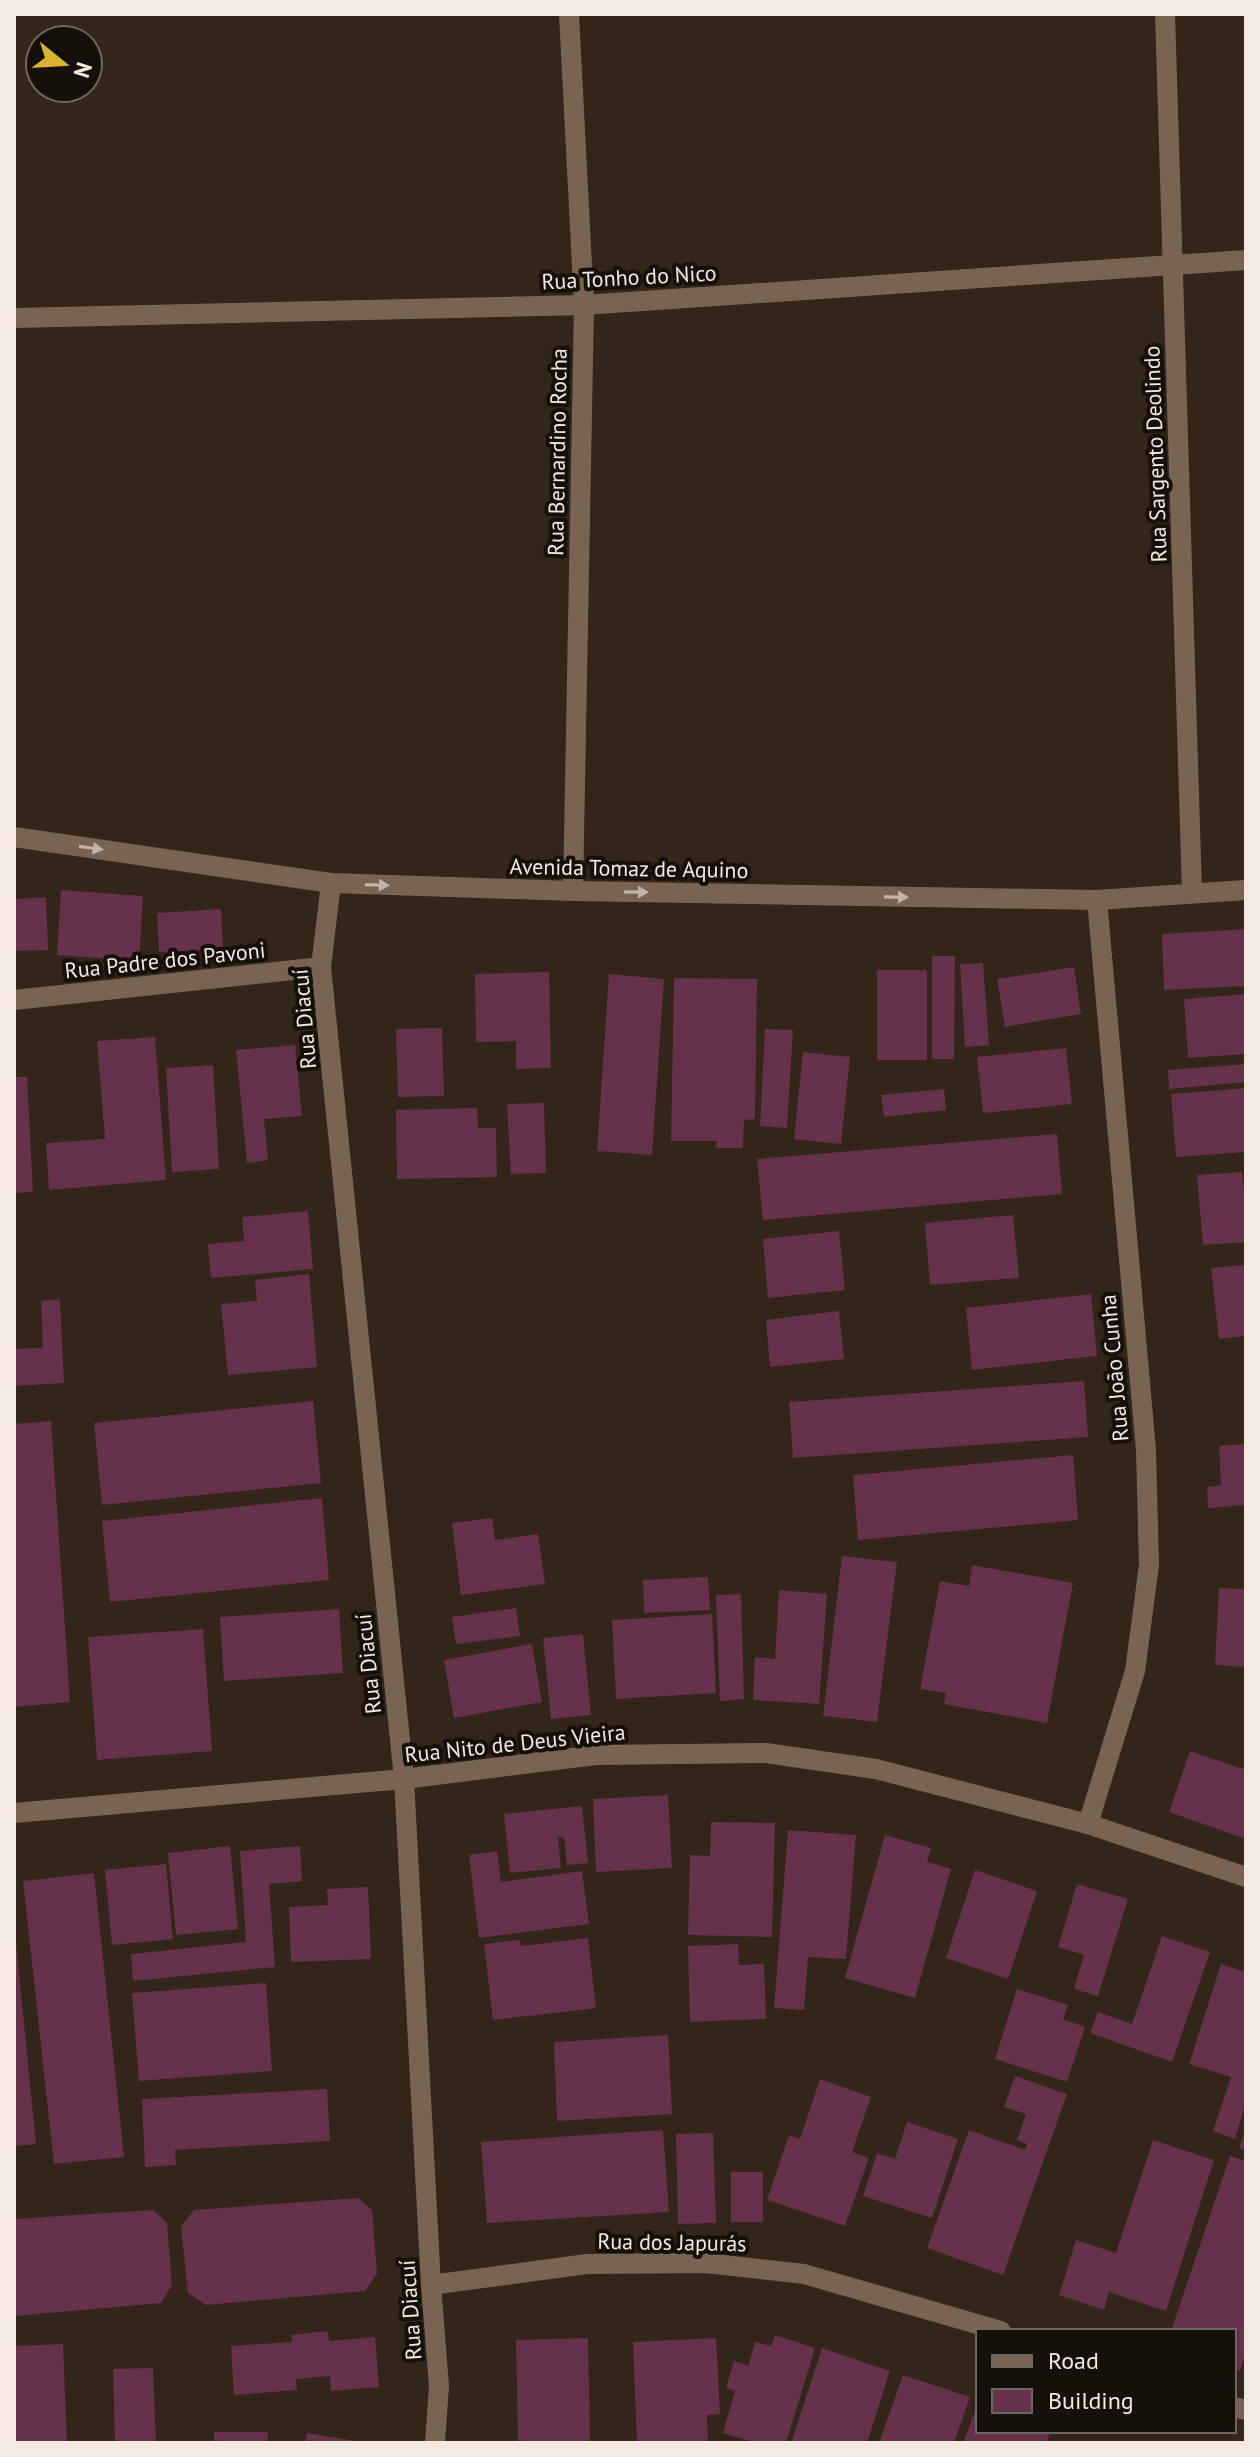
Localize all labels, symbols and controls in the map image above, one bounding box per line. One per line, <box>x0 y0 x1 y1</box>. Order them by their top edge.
north arrow <box>24 24 104 104</box>
text: N <box>67 59 99 81</box>
street label: Rua Tonho do Nico <box>541 258 717 296</box>
street label: Rua Sargento Deolindo <box>1137 345 1173 563</box>
street label: Rua Bernardino Rocha <box>541 348 573 556</box>
one-way arrow <box>79 842 104 855</box>
street label: Avenida Tomaz de Aquino <box>509 852 749 884</box>
one-way arrow <box>365 878 390 891</box>
one-way arrow <box>624 886 649 898</box>
one-way arrow <box>884 891 909 903</box>
street label: Rua Padre dos Pavoni <box>63 936 267 984</box>
street label: Rua Diacuí <box>286 968 322 1070</box>
street label: Rua João Cunha <box>1094 1293 1134 1443</box>
street label: Rua Diacuí <box>349 1613 387 1715</box>
street label: Rua Nito de Deus Vieira <box>403 1717 627 1769</box>
street label: Rua dos Japurás <box>597 2227 747 2257</box>
street label: Rua Diacuí <box>393 2259 427 2361</box>
legend <box>976 2329 1236 2433</box>
text: Road <box>1048 2345 1099 2376</box>
text: Building <box>1048 2385 1134 2416</box>

